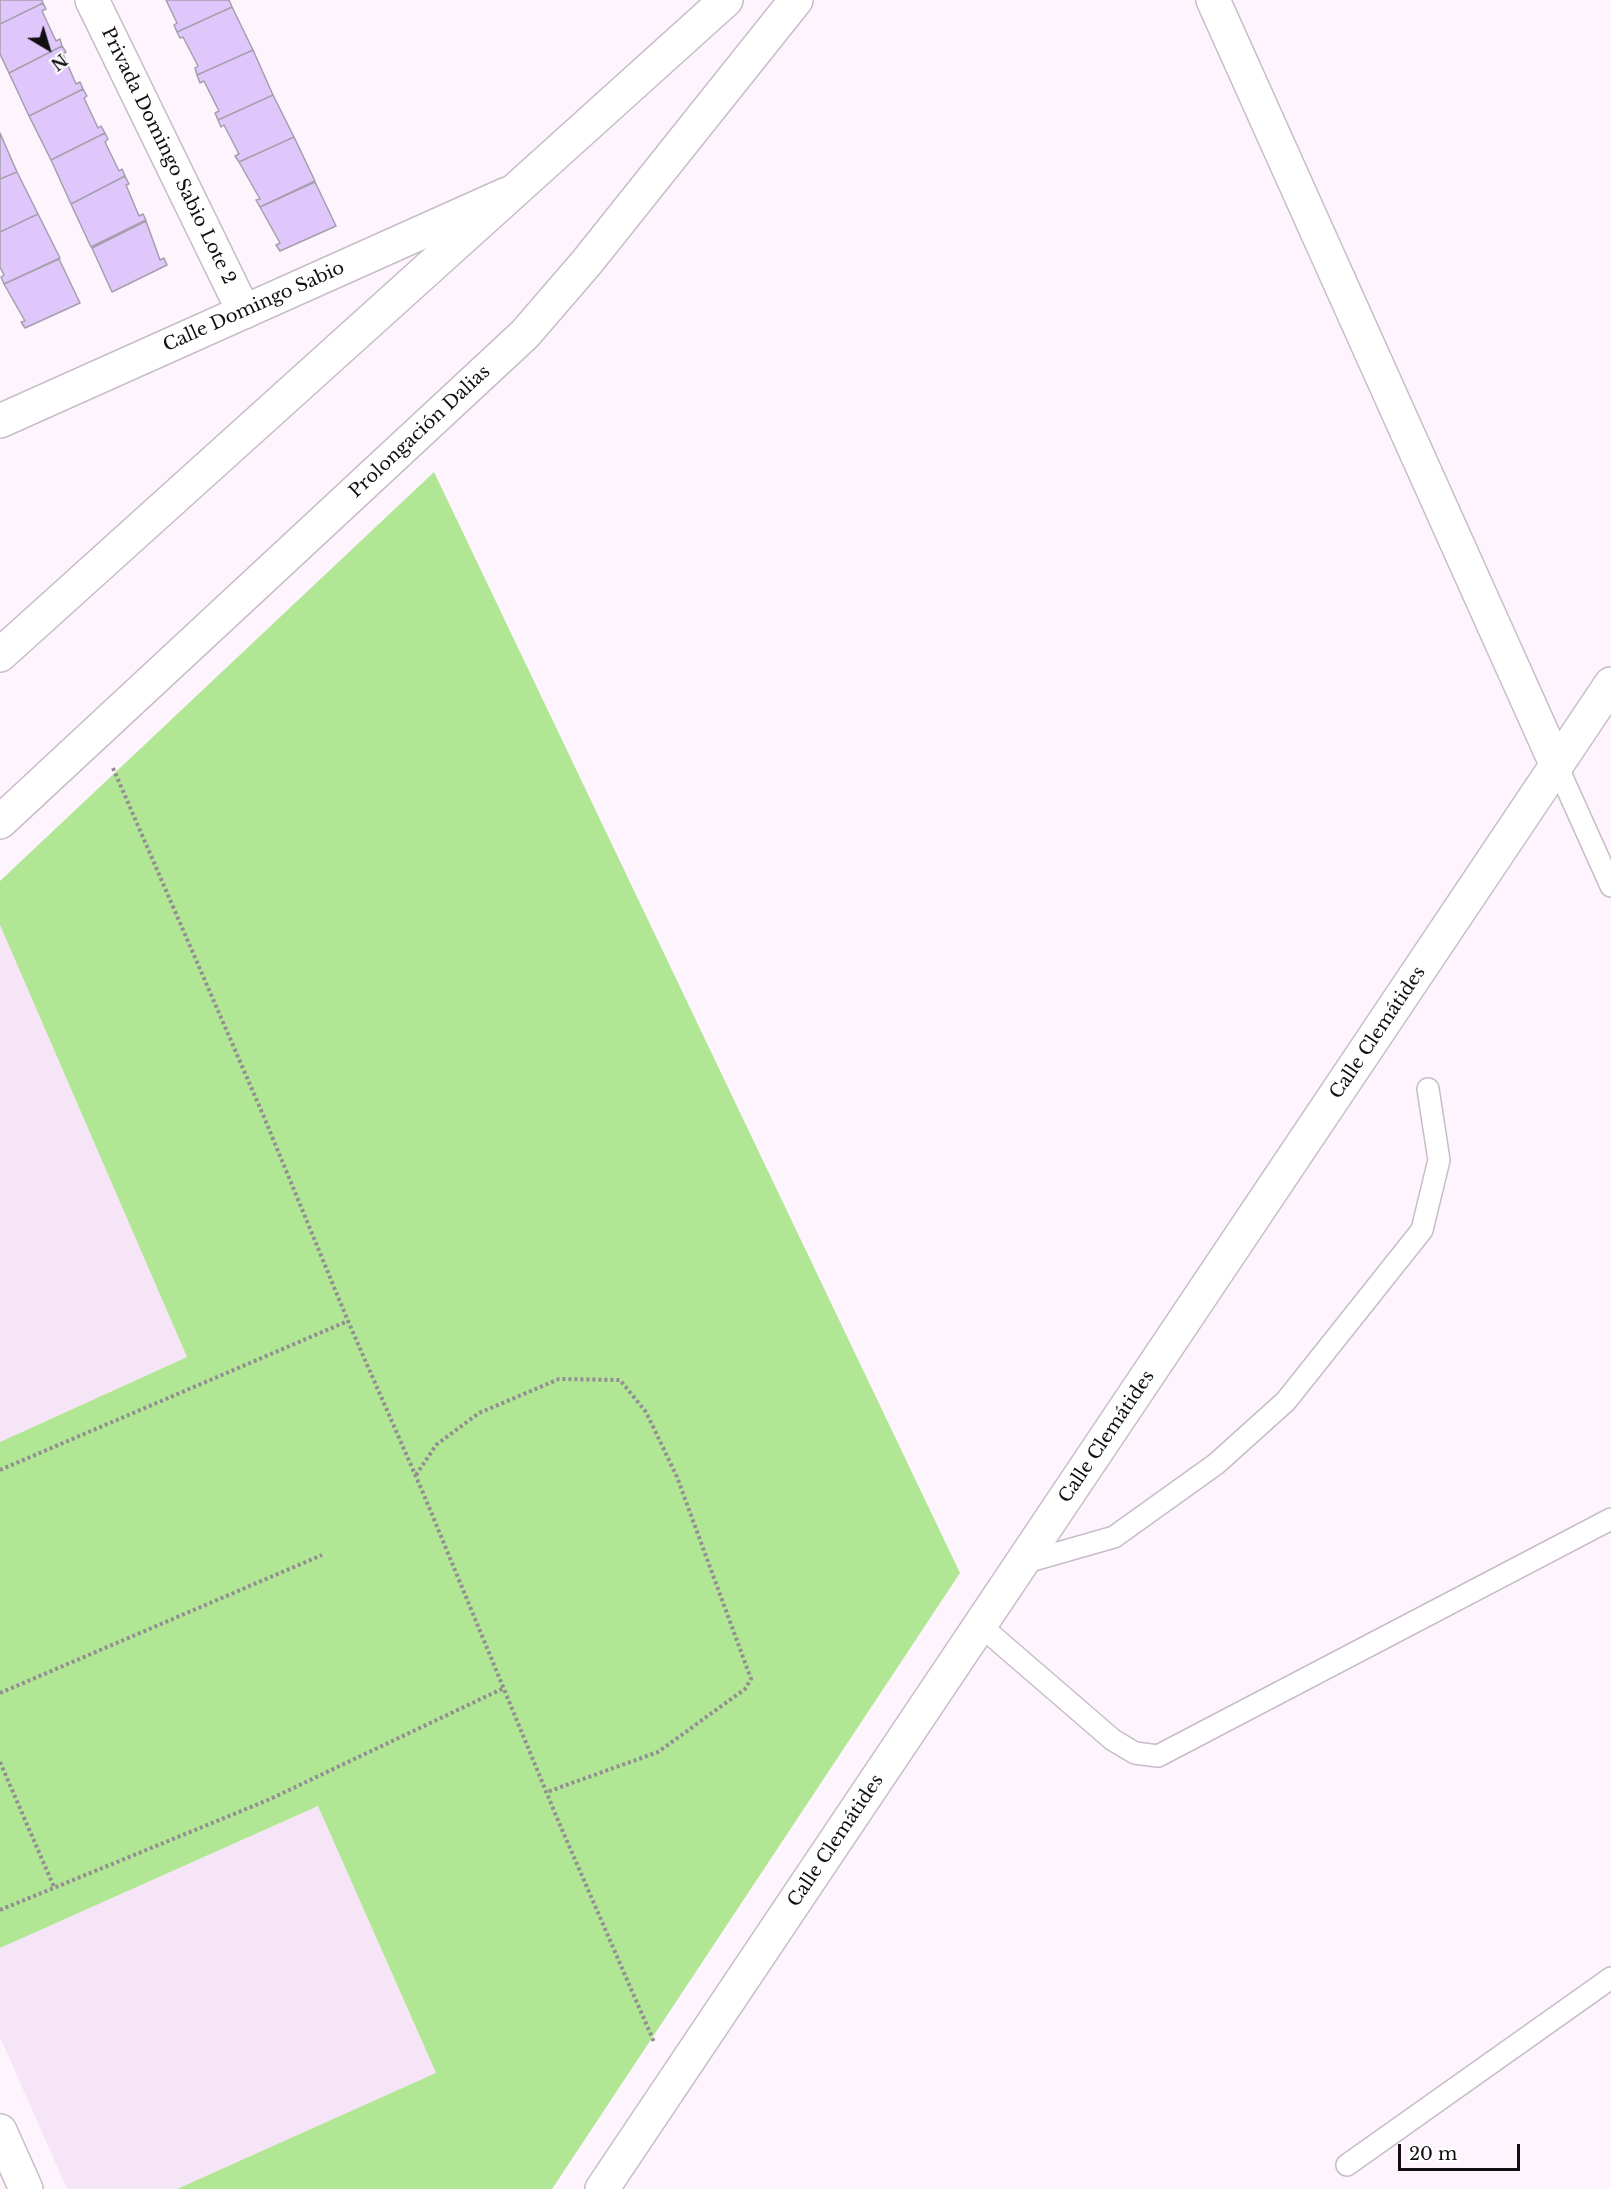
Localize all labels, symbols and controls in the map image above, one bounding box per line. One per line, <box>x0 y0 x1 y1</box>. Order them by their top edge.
north arrow <box>18 18 78 78</box>
street label: Privada Domingo Sabio Lote 2 <box>96 24 240 288</box>
text: N <box>47 50 71 75</box>
street label: Calle Domingo Sabio <box>160 257 348 357</box>
street label: Prolongación Dalias <box>345 361 495 503</box>
street label: Calle Clemátides <box>1326 963 1430 1103</box>
street label: Calle Clemátides <box>1055 1367 1159 1507</box>
street label: Calle Clemátides <box>784 1771 888 1911</box>
scale bar <box>1401 2132 1522 2170</box>
text: 20 m <box>1409 2143 1457 2165</box>

